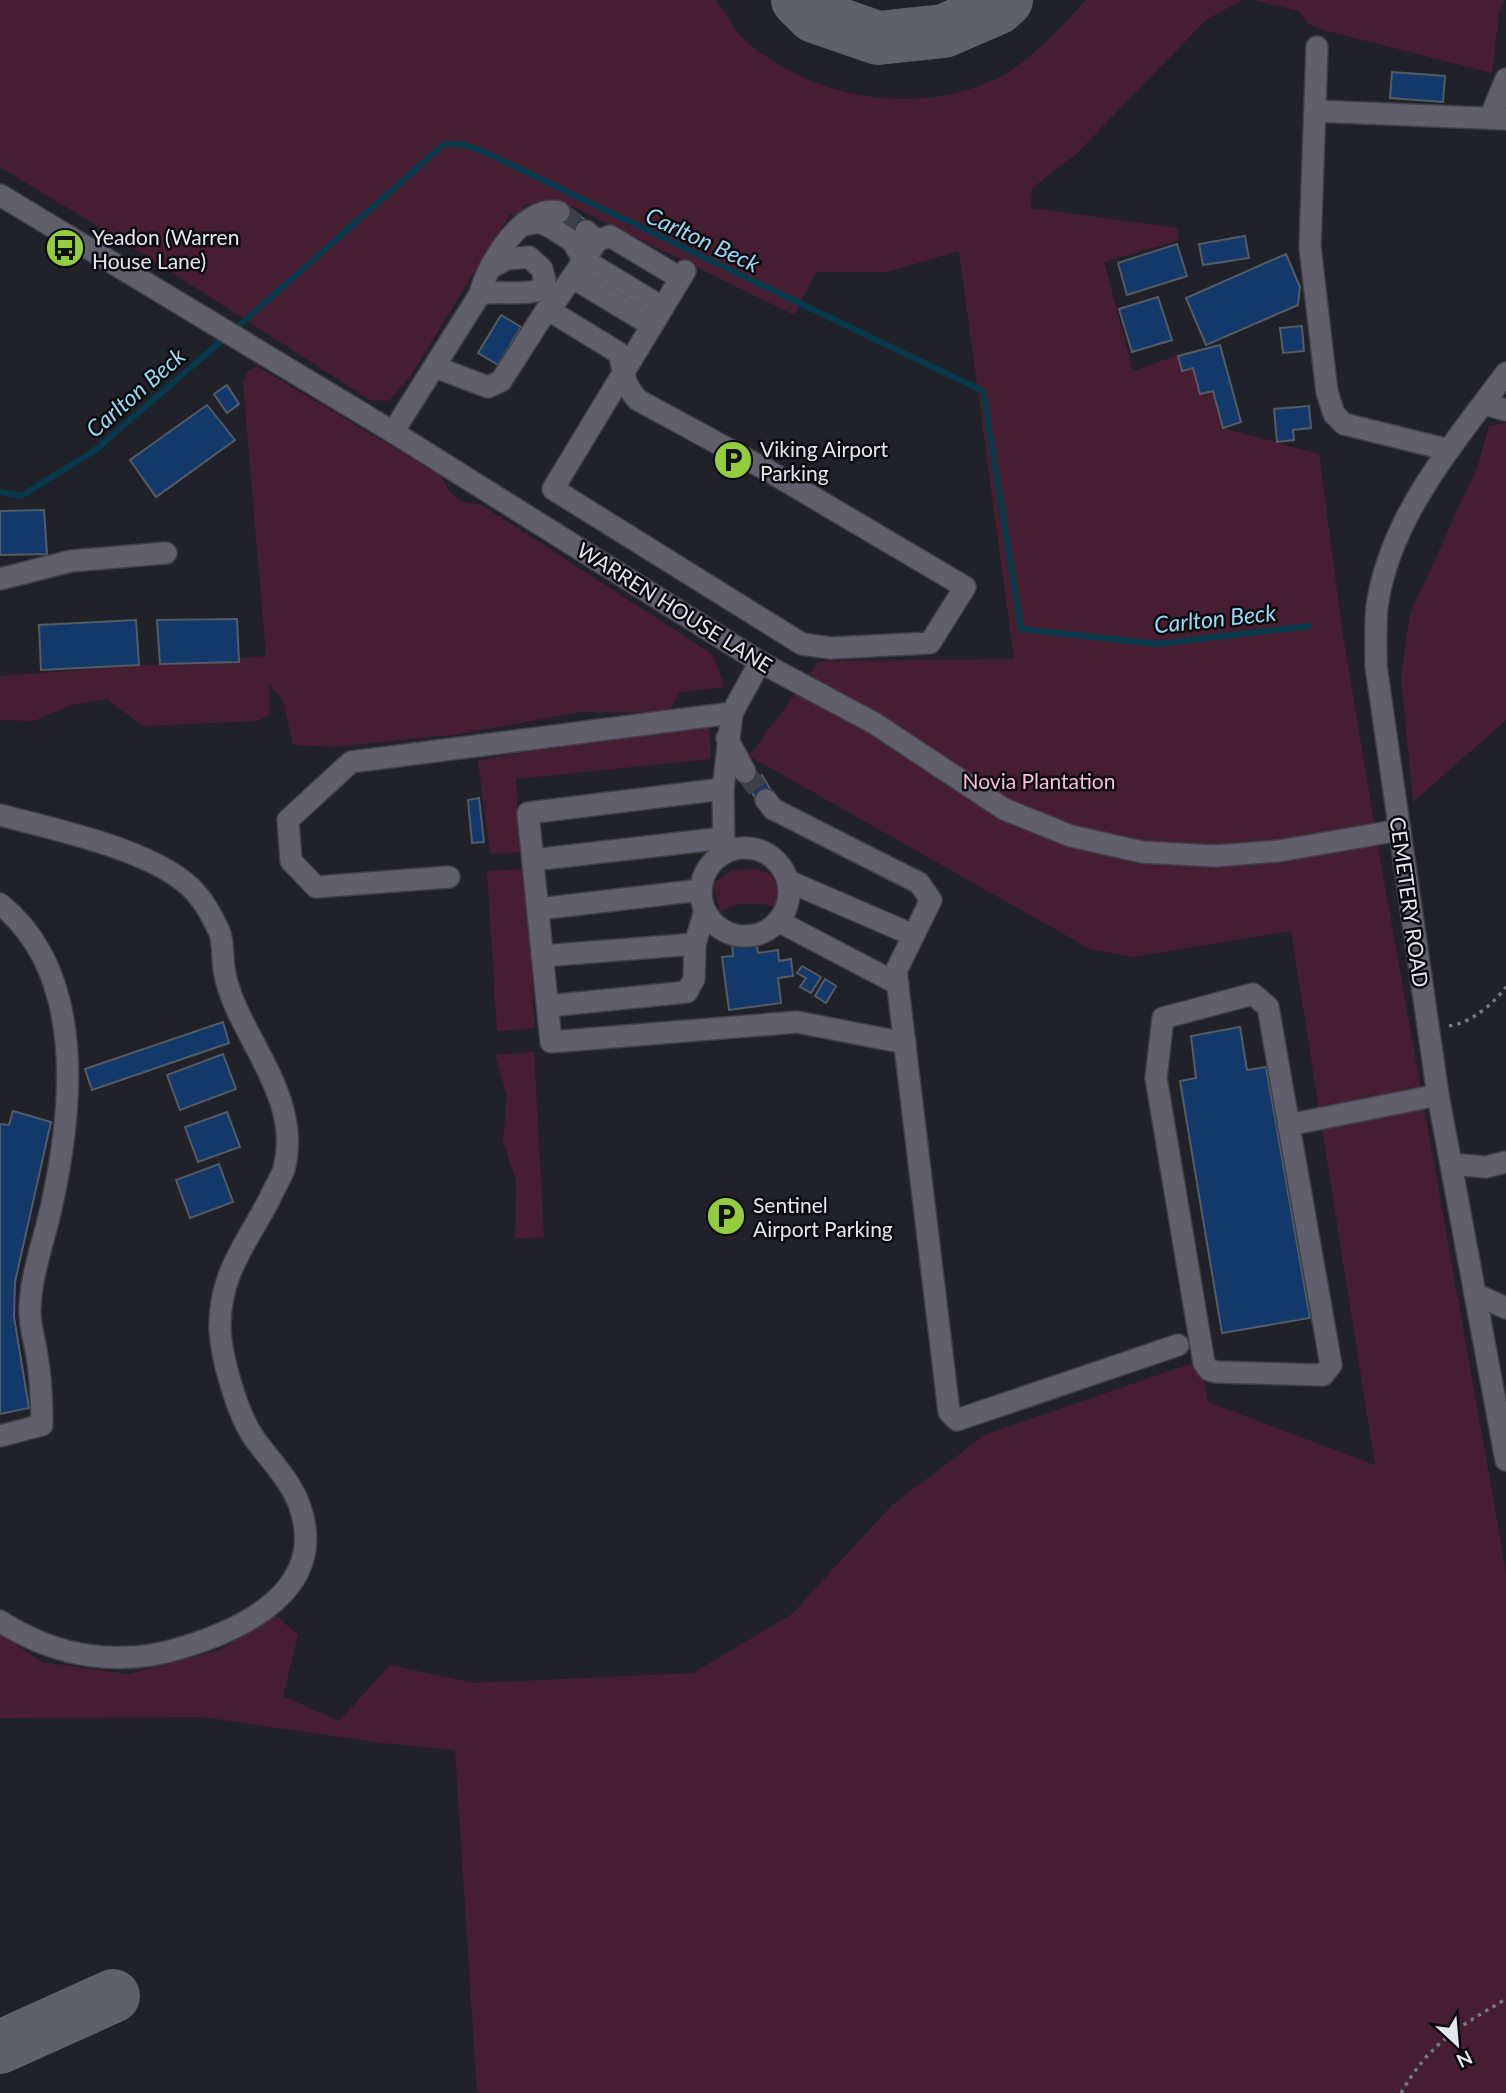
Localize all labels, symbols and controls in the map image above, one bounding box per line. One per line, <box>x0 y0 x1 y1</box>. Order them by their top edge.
water label: Carlton Beck <box>642 200 765 278</box>
place label: Yeadon (Warren House Lane) <box>92 224 239 273</box>
bus stop icon: Yeadon (Warren House Lane) <box>44 227 86 269</box>
water label: Carlton Beck <box>80 341 191 443</box>
place label: Viking Airport Parking <box>760 436 888 485</box>
parking icon: Viking Airport Parking <box>712 439 754 481</box>
street label: WARREN HOUSE LANE <box>573 537 777 677</box>
water label: Carlton Beck <box>1153 598 1278 638</box>
park label: Novia Plantation <box>963 768 1115 793</box>
street label: CEMETERY ROAD <box>1386 815 1434 989</box>
place label: Sentinel Airport Parking <box>753 1192 893 1241</box>
parking icon: Sentinel Airport Parking <box>705 1195 747 1237</box>
north arrow <box>1422 2009 1492 2079</box>
text: N <box>1453 2046 1476 2073</box>

